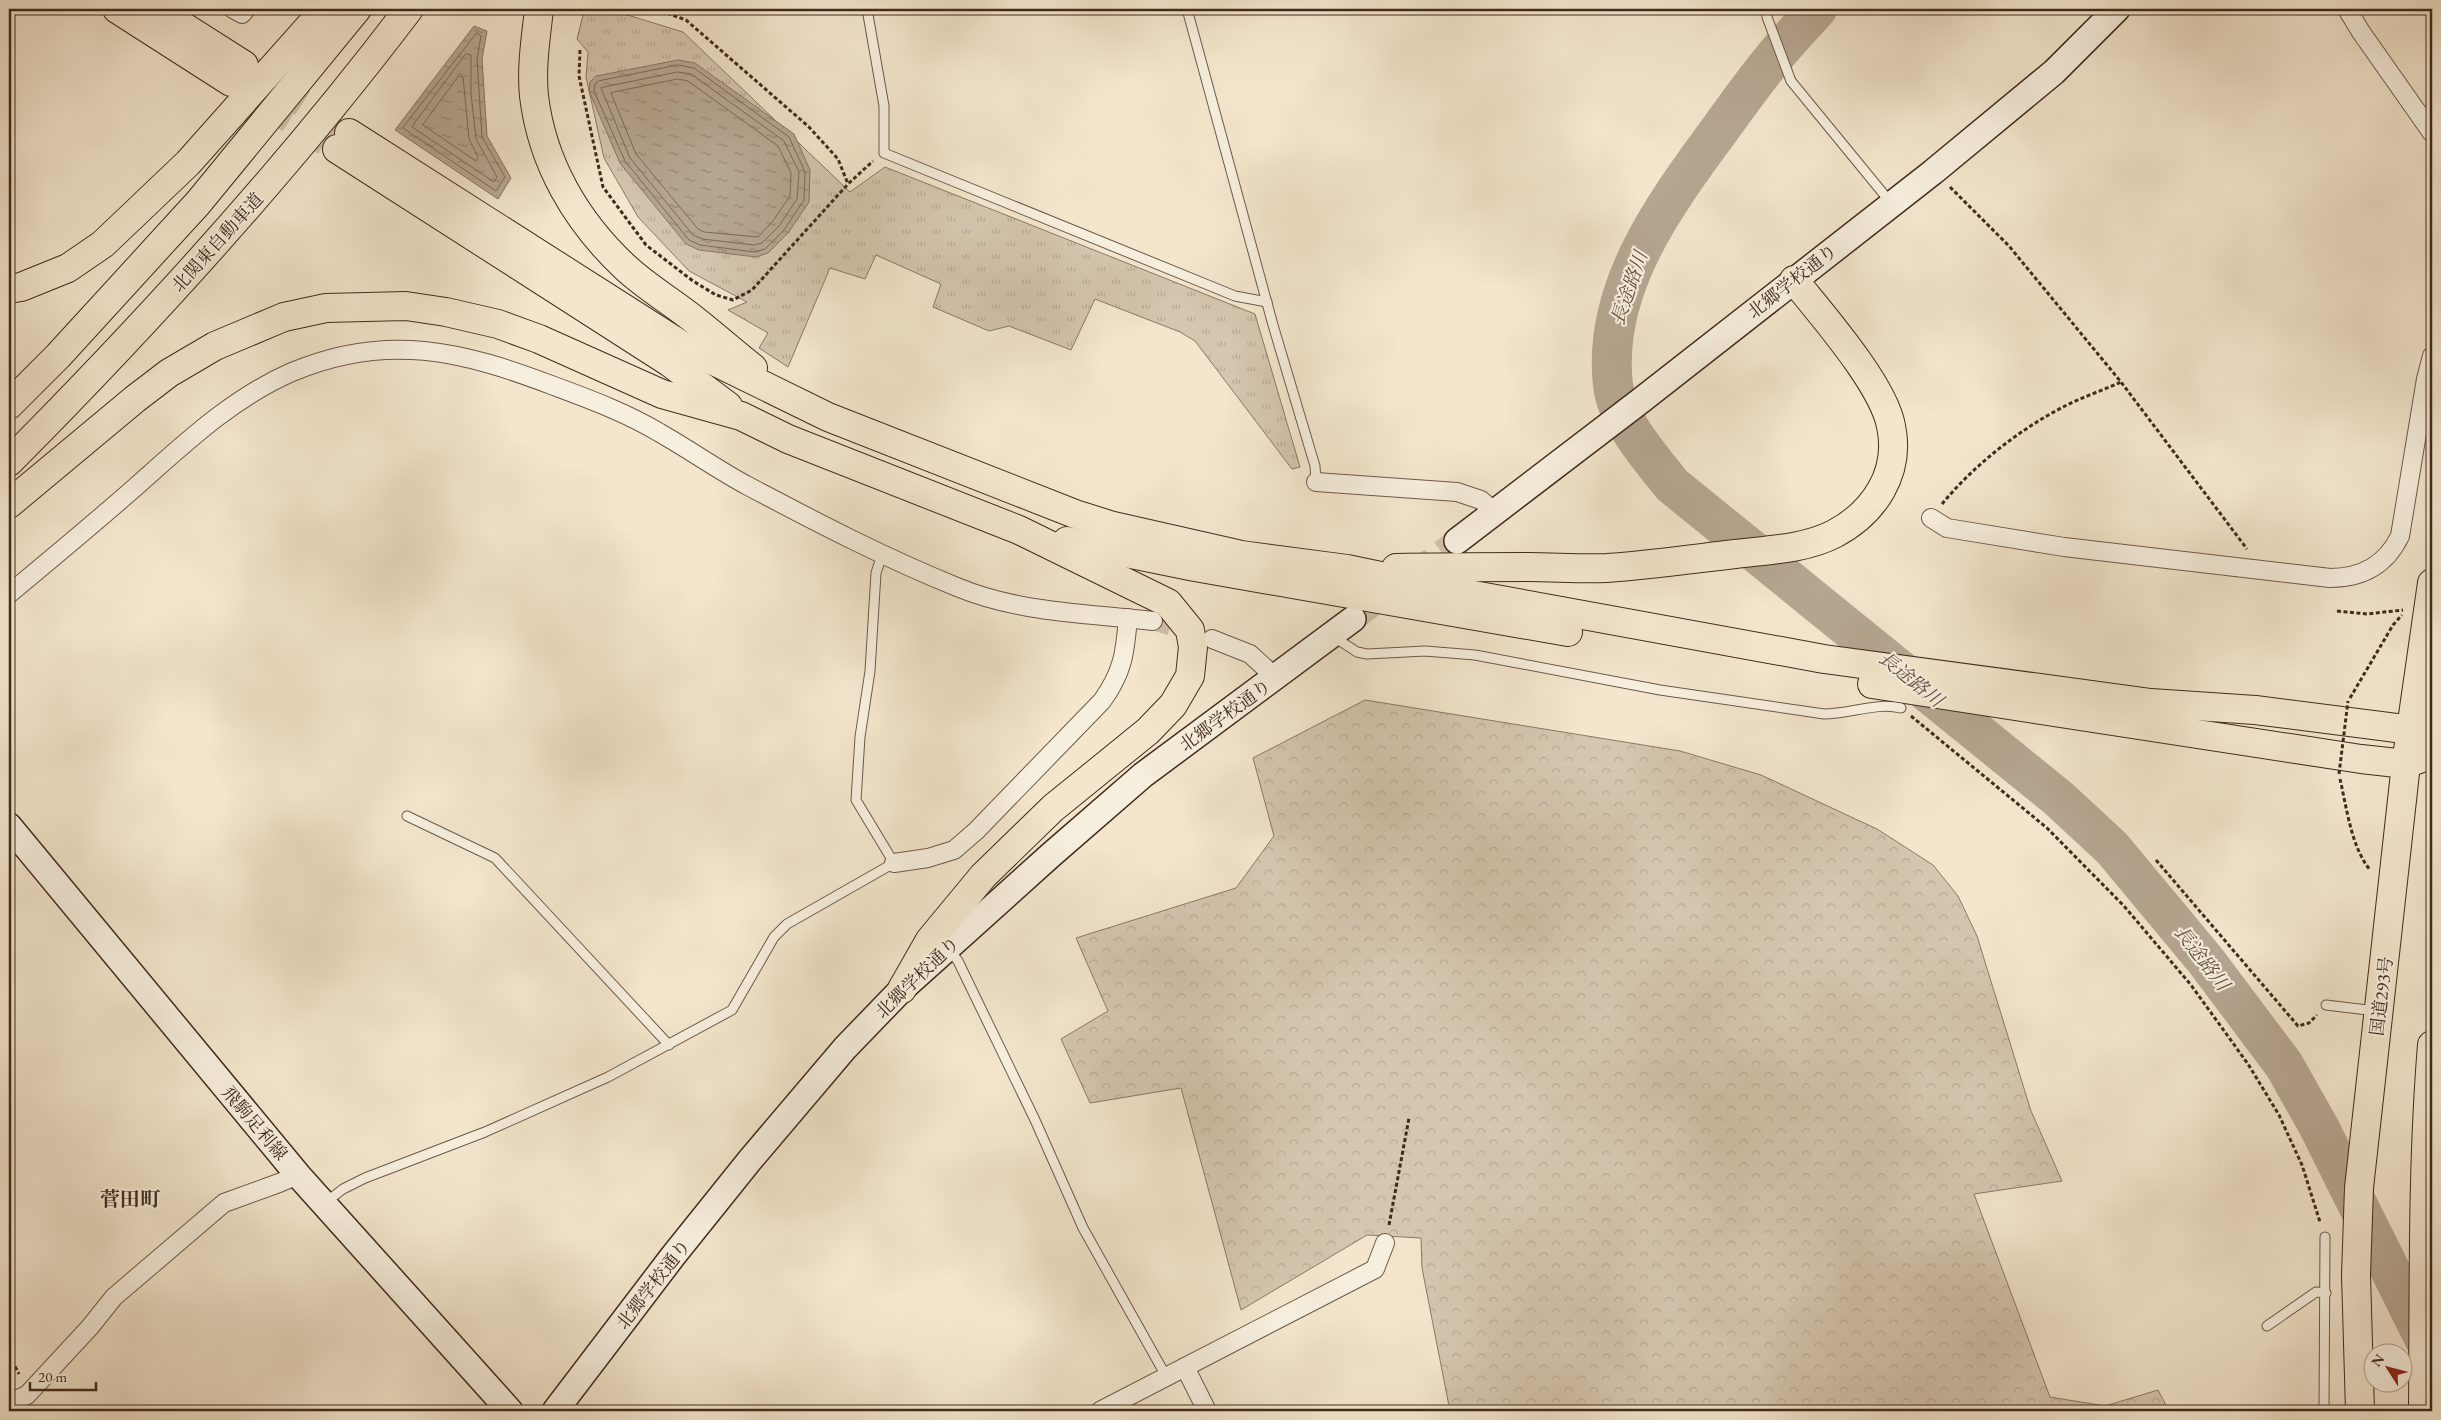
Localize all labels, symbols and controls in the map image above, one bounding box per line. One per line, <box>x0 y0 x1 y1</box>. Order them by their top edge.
street label: 北関東自動車道 <box>166 187 268 297</box>
street label: 北郷学校通り <box>1742 239 1842 323</box>
water label: 長途路川 <box>1605 246 1654 328</box>
water label: 長途路川 <box>1874 645 1950 714</box>
street label: 北郷学校通り <box>1175 674 1275 756</box>
water label: 長途路川 <box>2169 920 2236 997</box>
street label: 北郷学校通り <box>870 931 964 1023</box>
street label: 国道293号 <box>2365 955 2397 1037</box>
street label: 飛駒足利線 <box>217 1081 293 1165</box>
district label: 菅田町 <box>100 1186 161 1212</box>
street label: 北郷学校通り <box>611 1234 695 1334</box>
north arrow <box>2364 1342 2414 1392</box>
text: N <box>2367 1350 2388 1370</box>
scale bar <box>30 1360 96 1392</box>
text: 20 m <box>38 1367 67 1386</box>

